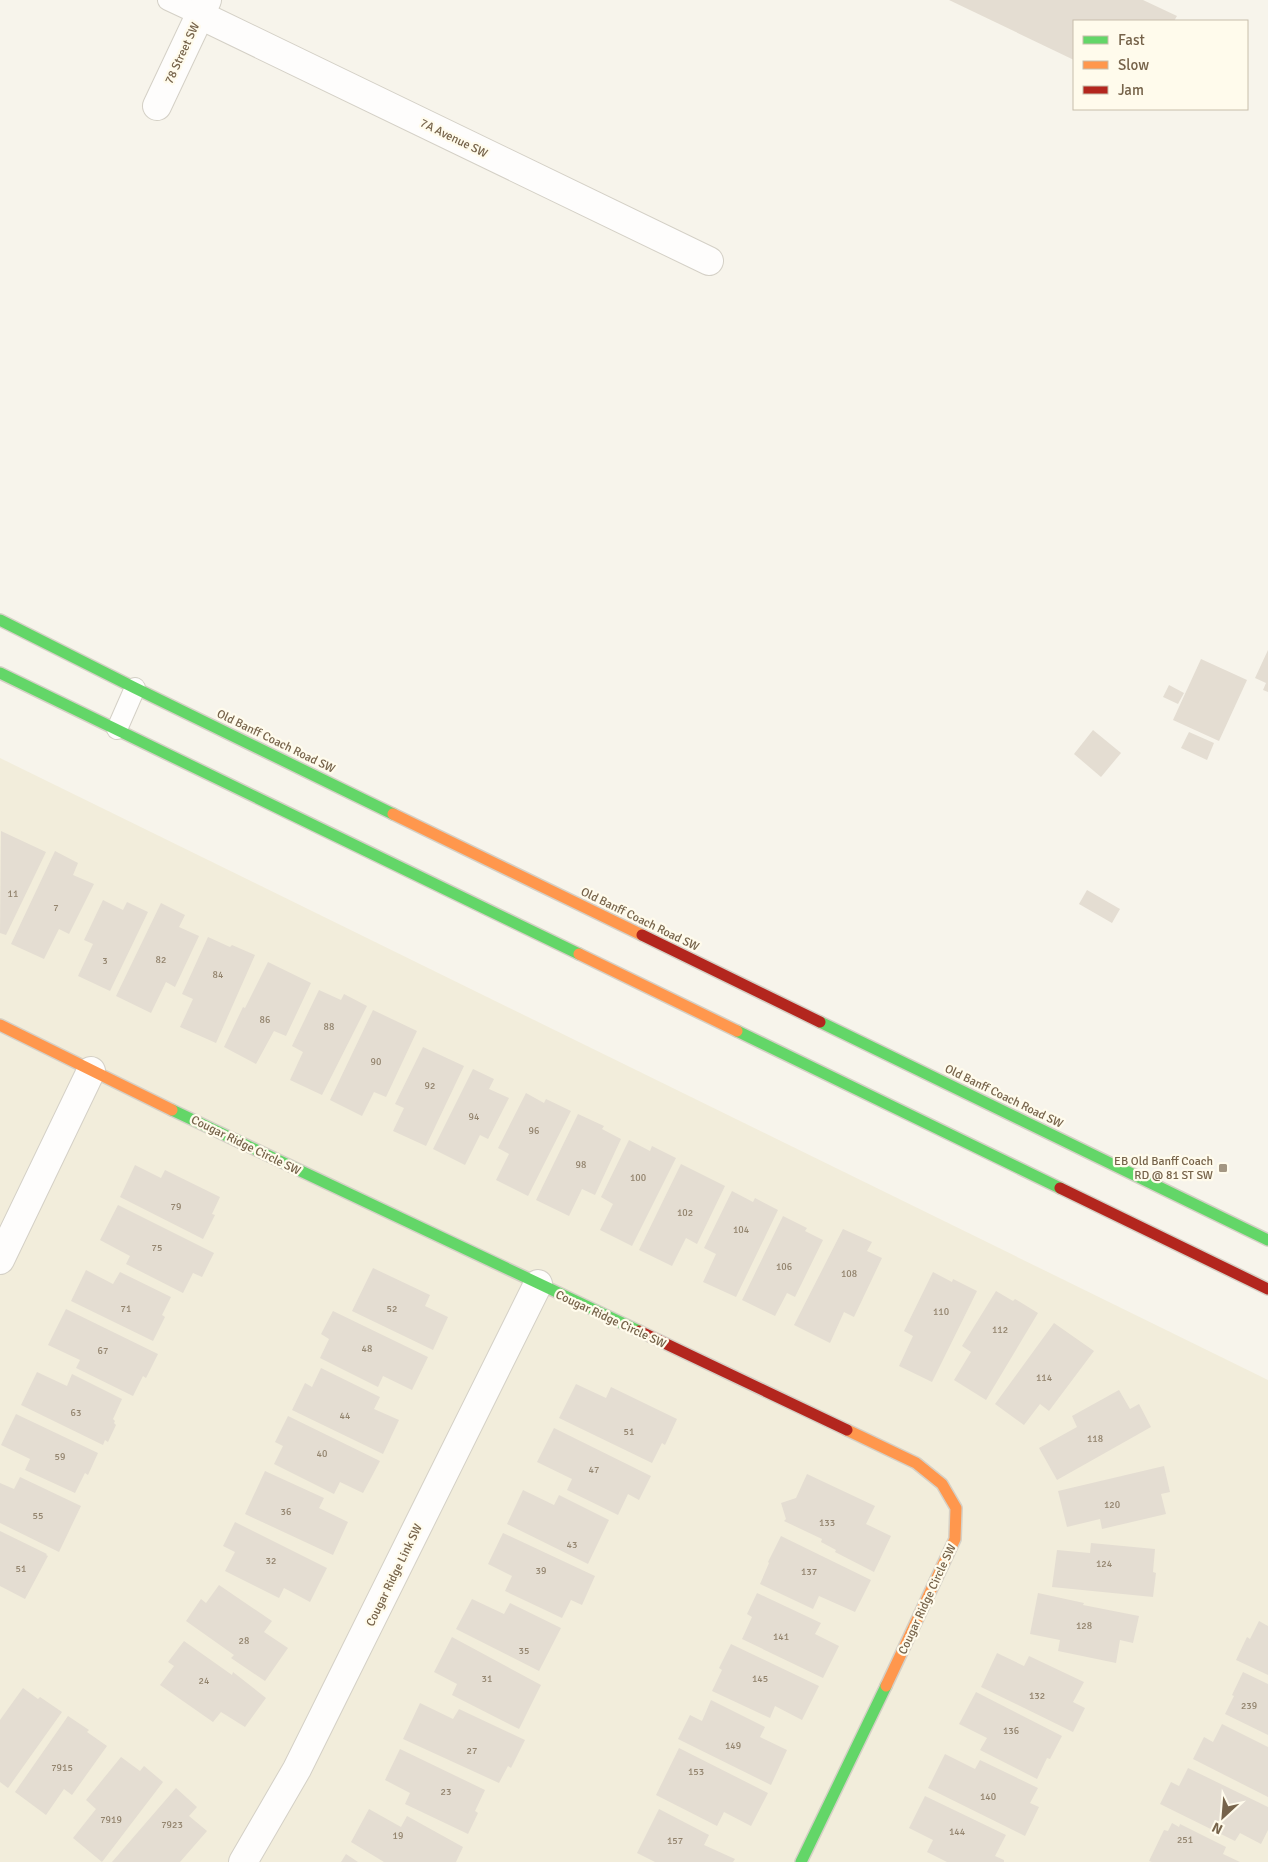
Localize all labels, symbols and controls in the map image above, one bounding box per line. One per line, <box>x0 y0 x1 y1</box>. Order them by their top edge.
street label: 78 Street SW <box>162 20 203 86</box>
legend <box>1073 20 1248 110</box>
text: Fast <box>1118 31 1145 49</box>
text: Slow <box>1118 56 1149 74</box>
text: Jam <box>1118 81 1144 99</box>
street label: 7A Avenue SW <box>418 116 490 161</box>
street label: Old Banff Coach Road SW <box>214 706 337 777</box>
street label: Old Banff Coach Road SW <box>578 884 701 955</box>
house number: 11 <box>8 888 18 900</box>
house number: 7 <box>53 902 59 914</box>
house number: 82 <box>156 954 166 966</box>
house number: 3 <box>102 955 108 967</box>
house number: 84 <box>213 969 224 981</box>
house number: 86 <box>260 1014 270 1026</box>
house number: 88 <box>324 1021 334 1033</box>
house number: 90 <box>371 1056 381 1068</box>
street label: Old Banff Coach Road SW <box>942 1061 1065 1132</box>
house number: 92 <box>425 1080 435 1092</box>
house number: 94 <box>469 1111 480 1123</box>
street label: Cougar Ridge Circle SW <box>188 1112 303 1179</box>
house number: 96 <box>529 1125 539 1137</box>
place label: EB Old Banff Coach RD @ 81 ST SW <box>1114 1154 1213 1183</box>
house number: 98 <box>576 1159 586 1171</box>
marker: EB Old Banff Coach RD @ 81 ST SW <box>1217 1162 1229 1174</box>
house number: 100 <box>630 1172 646 1184</box>
house number: 79 <box>171 1201 181 1213</box>
house number: 102 <box>677 1207 693 1219</box>
house number: 104 <box>733 1224 750 1236</box>
house number: 75 <box>152 1242 162 1254</box>
house number: 106 <box>776 1261 792 1273</box>
house number: 108 <box>841 1268 857 1280</box>
street label: Cougar Ridge Circle SW <box>553 1287 668 1352</box>
house number: 71 <box>121 1303 131 1315</box>
house number: 52 <box>387 1303 397 1315</box>
house number: 110 <box>933 1306 949 1318</box>
house number: 112 <box>992 1324 1008 1336</box>
house number: 48 <box>362 1343 372 1355</box>
house number: 67 <box>98 1345 108 1357</box>
house number: 114 <box>1036 1372 1053 1384</box>
house number: 63 <box>71 1407 81 1419</box>
house number: 44 <box>340 1410 351 1422</box>
house number: 51 <box>624 1426 634 1438</box>
house number: 118 <box>1087 1433 1103 1445</box>
house number: 40 <box>317 1448 327 1460</box>
house number: 59 <box>55 1451 65 1463</box>
house number: 47 <box>589 1464 599 1476</box>
house number: 120 <box>1104 1499 1120 1511</box>
house number: 36 <box>281 1506 291 1518</box>
house number: 55 <box>33 1510 43 1522</box>
house number: 133 <box>819 1517 835 1529</box>
street label: Cougar Ridge Link SW <box>363 1521 426 1629</box>
house number: 43 <box>567 1539 577 1551</box>
street label: Cougar Ridge Circle SW <box>895 1542 960 1657</box>
house number: 32 <box>266 1555 276 1567</box>
house number: 124 <box>1096 1558 1113 1570</box>
house number: 51 <box>16 1563 26 1575</box>
house number: 39 <box>536 1565 546 1577</box>
house number: 137 <box>801 1566 817 1578</box>
house number: 128 <box>1076 1620 1092 1632</box>
house number: 141 <box>773 1631 789 1643</box>
house number: 28 <box>239 1635 249 1647</box>
house number: 35 <box>519 1645 529 1657</box>
house number: 31 <box>482 1673 492 1685</box>
house number: 145 <box>752 1673 768 1685</box>
house number: 24 <box>199 1675 210 1687</box>
house number: 132 <box>1029 1690 1045 1702</box>
house number: 239 <box>1241 1700 1257 1712</box>
house number: 136 <box>1003 1725 1019 1737</box>
house number: 149 <box>725 1740 741 1752</box>
house number: 27 <box>467 1745 477 1757</box>
house number: 7915 <box>51 1762 73 1774</box>
house number: 153 <box>688 1766 704 1778</box>
house number: 23 <box>441 1786 451 1798</box>
house number: 140 <box>980 1791 996 1803</box>
north arrow <box>1198 1792 1248 1842</box>
house number: 7919 <box>100 1814 122 1826</box>
text: N <box>1209 1818 1226 1838</box>
house number: 7923 <box>161 1819 183 1831</box>
house number: 144 <box>949 1826 966 1838</box>
house number: 19 <box>393 1830 403 1842</box>
house number: 251 <box>1177 1834 1193 1846</box>
house number: 157 <box>667 1835 683 1847</box>

